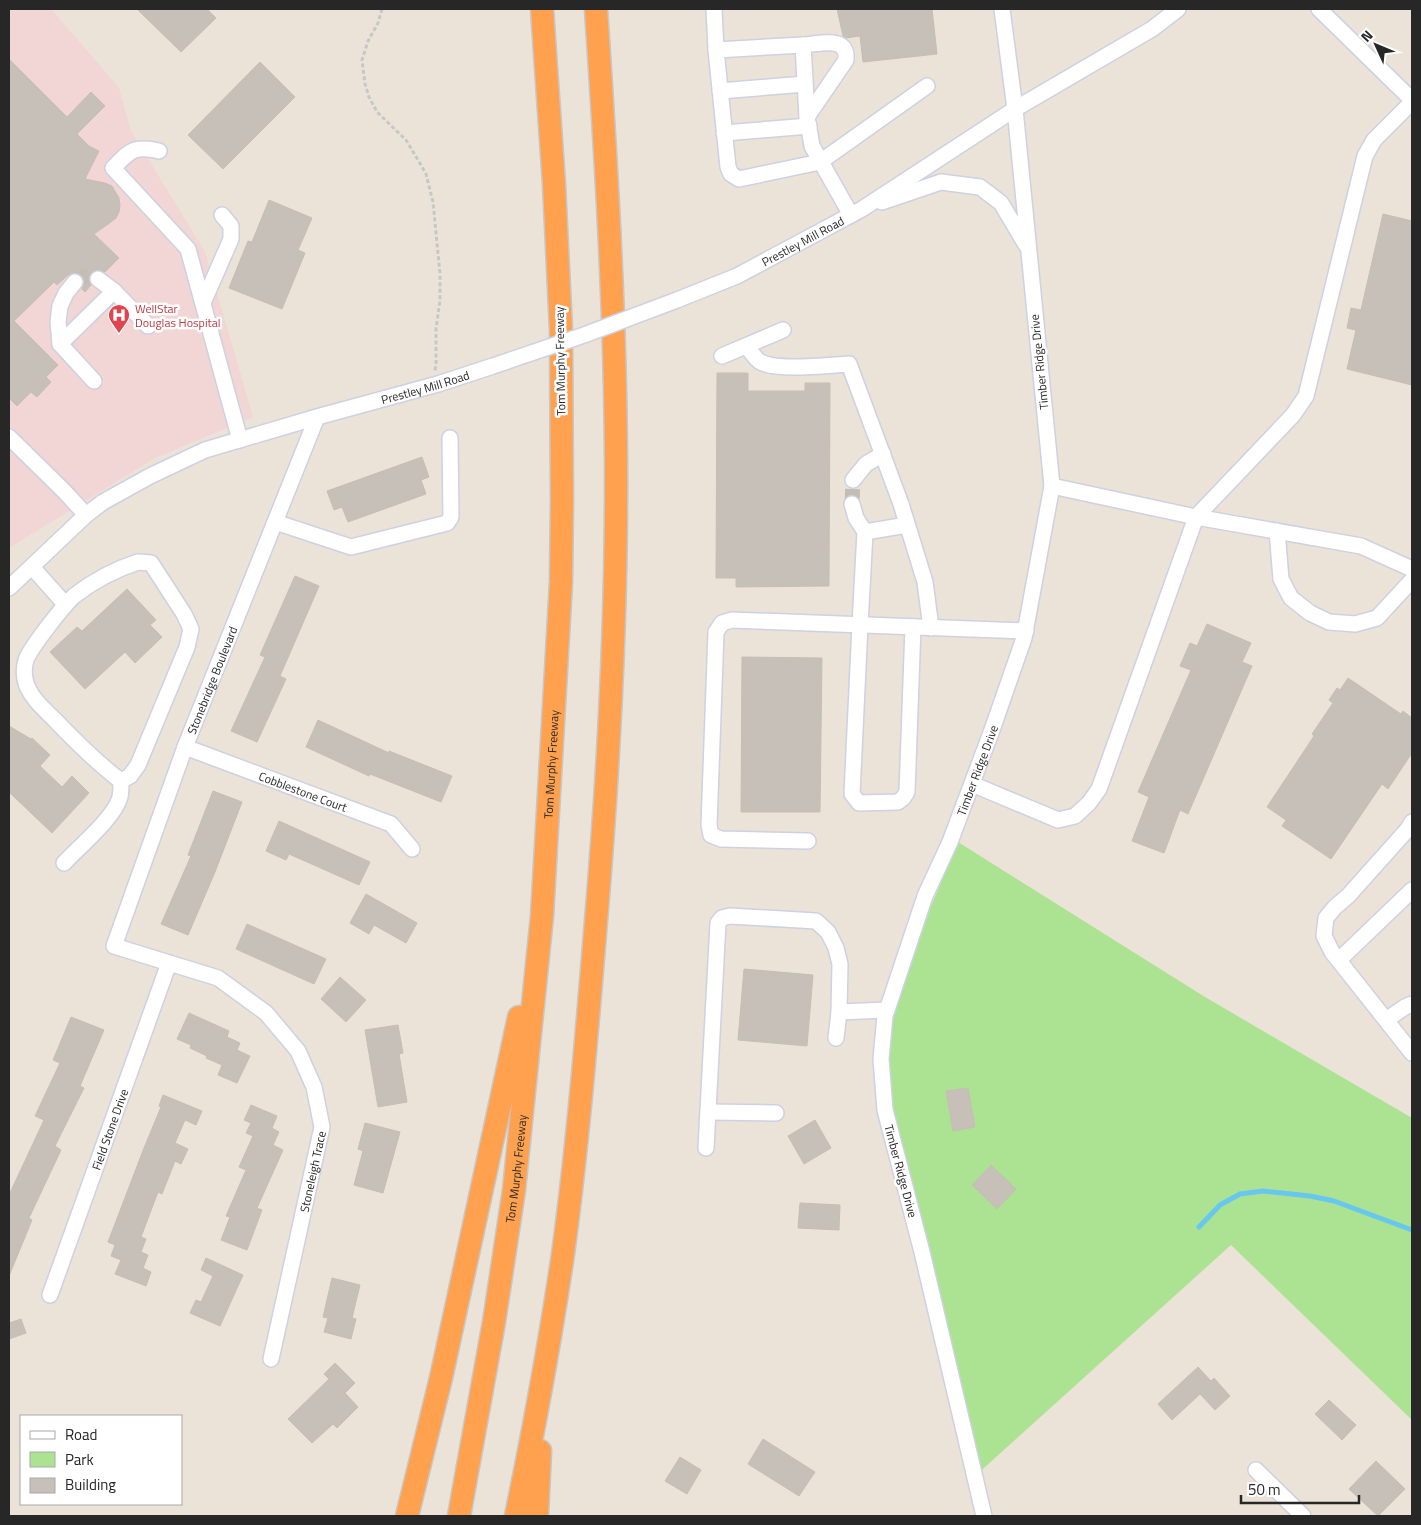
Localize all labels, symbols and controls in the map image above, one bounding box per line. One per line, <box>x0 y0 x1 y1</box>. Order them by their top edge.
north arrow <box>1351 20 1401 70</box>
text: N <box>1355 25 1377 46</box>
street label: Prestley Mill Road <box>758 211 847 271</box>
place label: WellStar Douglas Hospital <box>135 299 221 332</box>
hospital icon: WellStar Douglas Hospital <box>107 303 131 334</box>
street label: Tom Murphy Freeway <box>550 306 570 416</box>
street label: Timber Ridge Drive <box>1025 313 1053 411</box>
street label: Prestley Mill Road <box>379 365 472 409</box>
street label: Stonebridge Boulevard <box>182 623 242 737</box>
street label: Tom Murphy Freeway <box>538 709 563 819</box>
street label: Timber Ridge Drive <box>951 722 1003 818</box>
street label: Cobblestone Court <box>256 766 351 817</box>
street label: Field Stone Drive <box>86 1086 133 1173</box>
street label: Tom Murphy Freeway <box>500 1113 531 1224</box>
street label: Timber Ridge Drive <box>879 1122 923 1220</box>
street label: Stoneleigh Trace <box>294 1129 330 1214</box>
legend <box>20 1415 182 1505</box>
text: Road <box>65 1423 97 1446</box>
text: Park <box>65 1448 94 1471</box>
scale bar <box>1241 1472 1358 1504</box>
text: Building <box>65 1473 116 1496</box>
text: 50 m <box>1248 1478 1281 1501</box>

